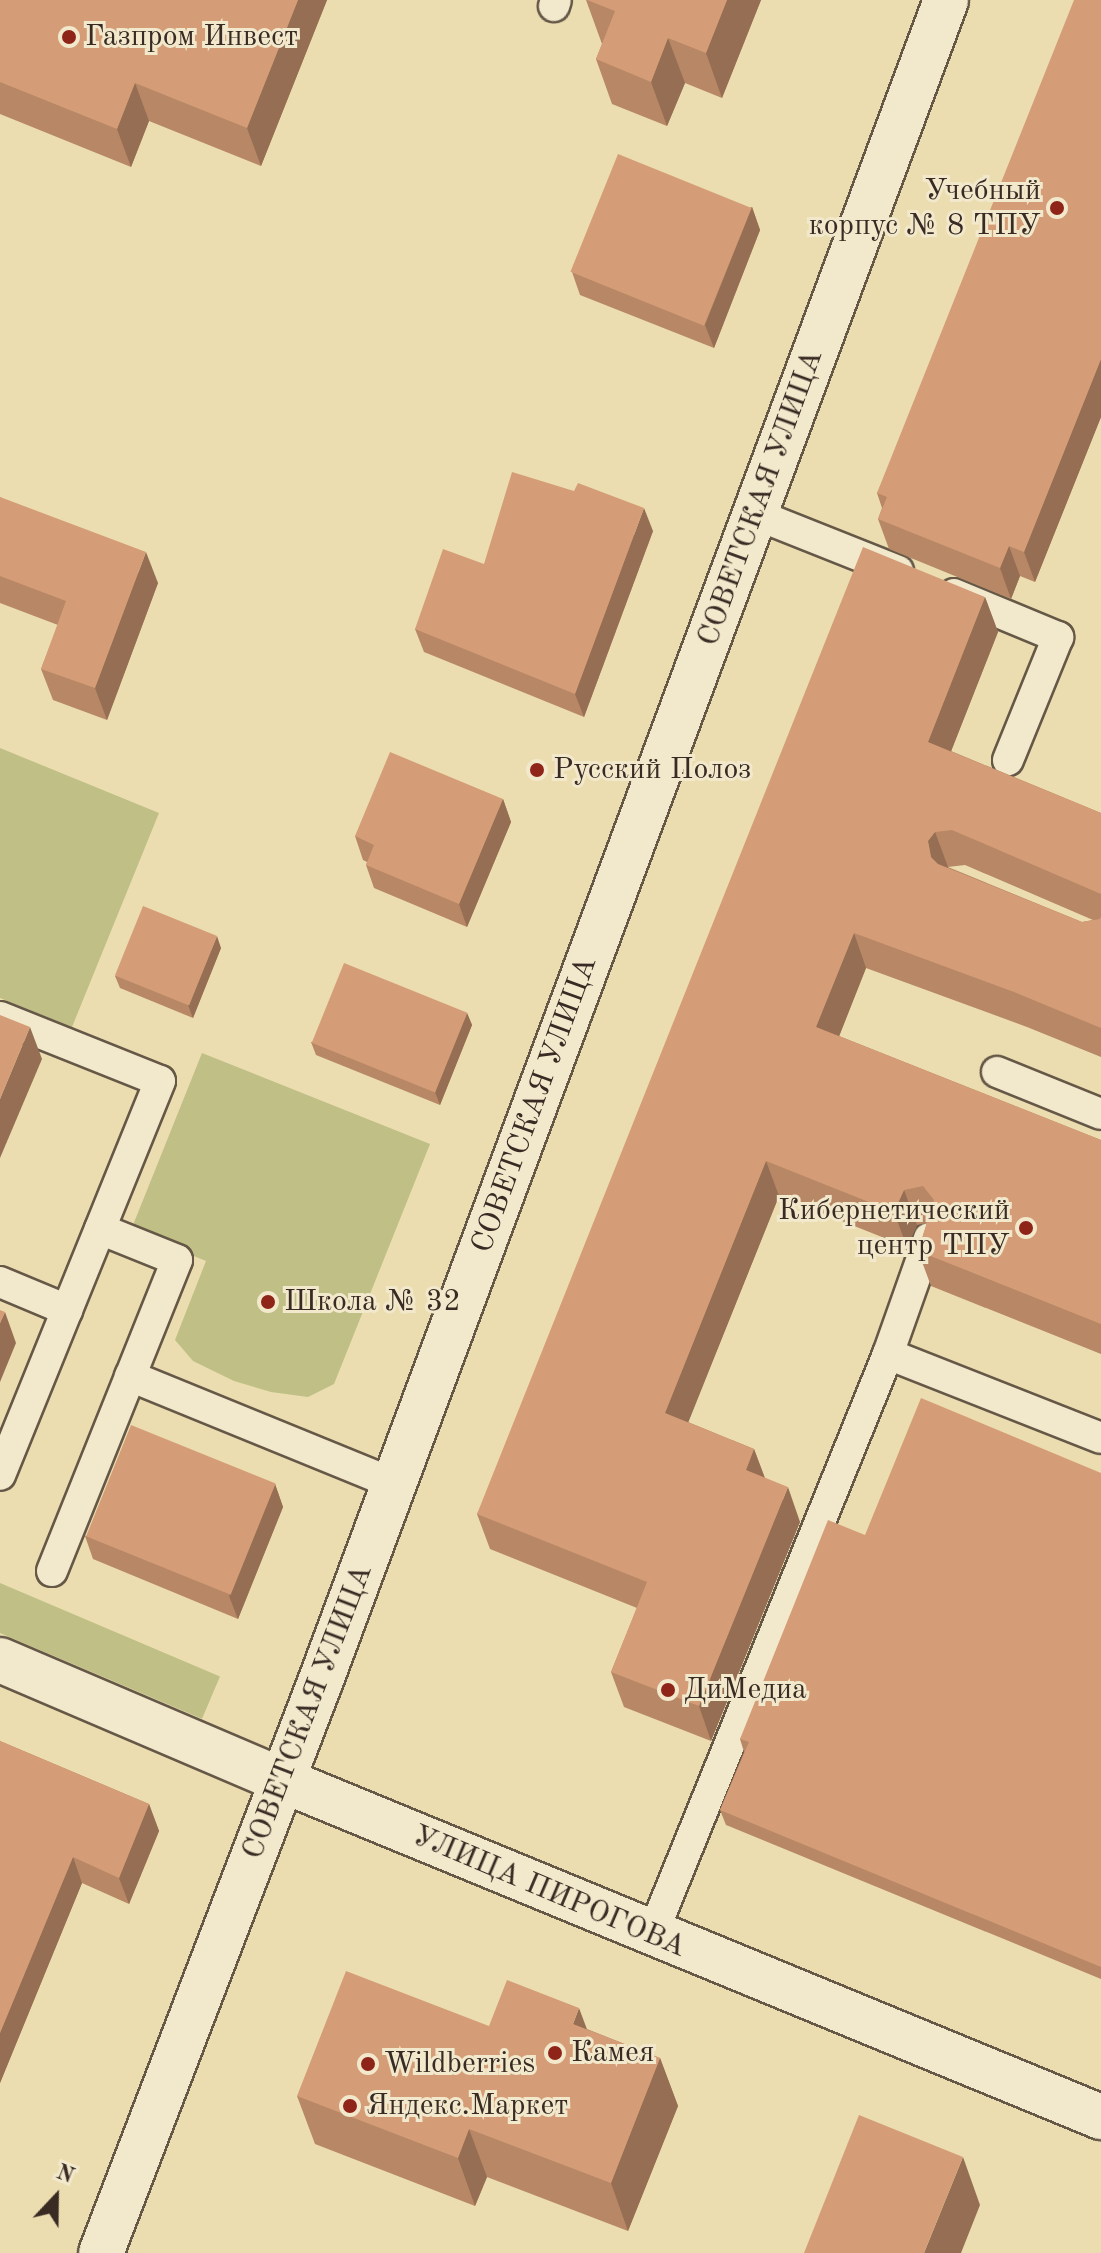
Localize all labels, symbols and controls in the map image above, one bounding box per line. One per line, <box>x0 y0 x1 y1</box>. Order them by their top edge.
place label: Газпром Инвест <box>85 19 298 55</box>
marker: Газпром Инвест <box>60 28 78 46</box>
place label: Учебный корпус № 8 ТПУ <box>809 173 1041 244</box>
marker: Учебный корпус № 8 ТПУ <box>1048 199 1066 217</box>
street label: СОВЕТСКАЯ УЛИЦА <box>691 345 831 651</box>
place label: Русский Полоз <box>553 752 751 788</box>
marker: Русский Полоз <box>528 761 546 779</box>
street label: СОВЕТСКАЯ УЛИЦА <box>465 952 605 1258</box>
place label: Кибернетический центр ТПУ <box>778 1193 1010 1264</box>
marker: Кибернетический центр ТПУ <box>1017 1219 1035 1237</box>
place label: Школа № 32 <box>284 1284 461 1320</box>
marker: Школа № 32 <box>259 1293 277 1311</box>
street label: СОВЕТСКАЯ УЛИЦА <box>235 1560 381 1864</box>
place label: ДиМедиа <box>684 1672 807 1708</box>
marker: ДиМедиа <box>659 1681 677 1699</box>
street label: УЛИЦА ПИРОГОВА <box>407 1818 691 1966</box>
place label: Камея <box>571 2035 654 2071</box>
marker: Камея <box>546 2044 564 2062</box>
place label: Wildberries <box>384 2046 535 2082</box>
marker: Wildberries <box>359 2055 377 2073</box>
place label: Яндекс.Маркет <box>366 2088 568 2124</box>
marker: Яндекс.Маркет <box>341 2097 359 2115</box>
north arrow <box>16 2157 96 2237</box>
text: N <box>53 2161 77 2188</box>

